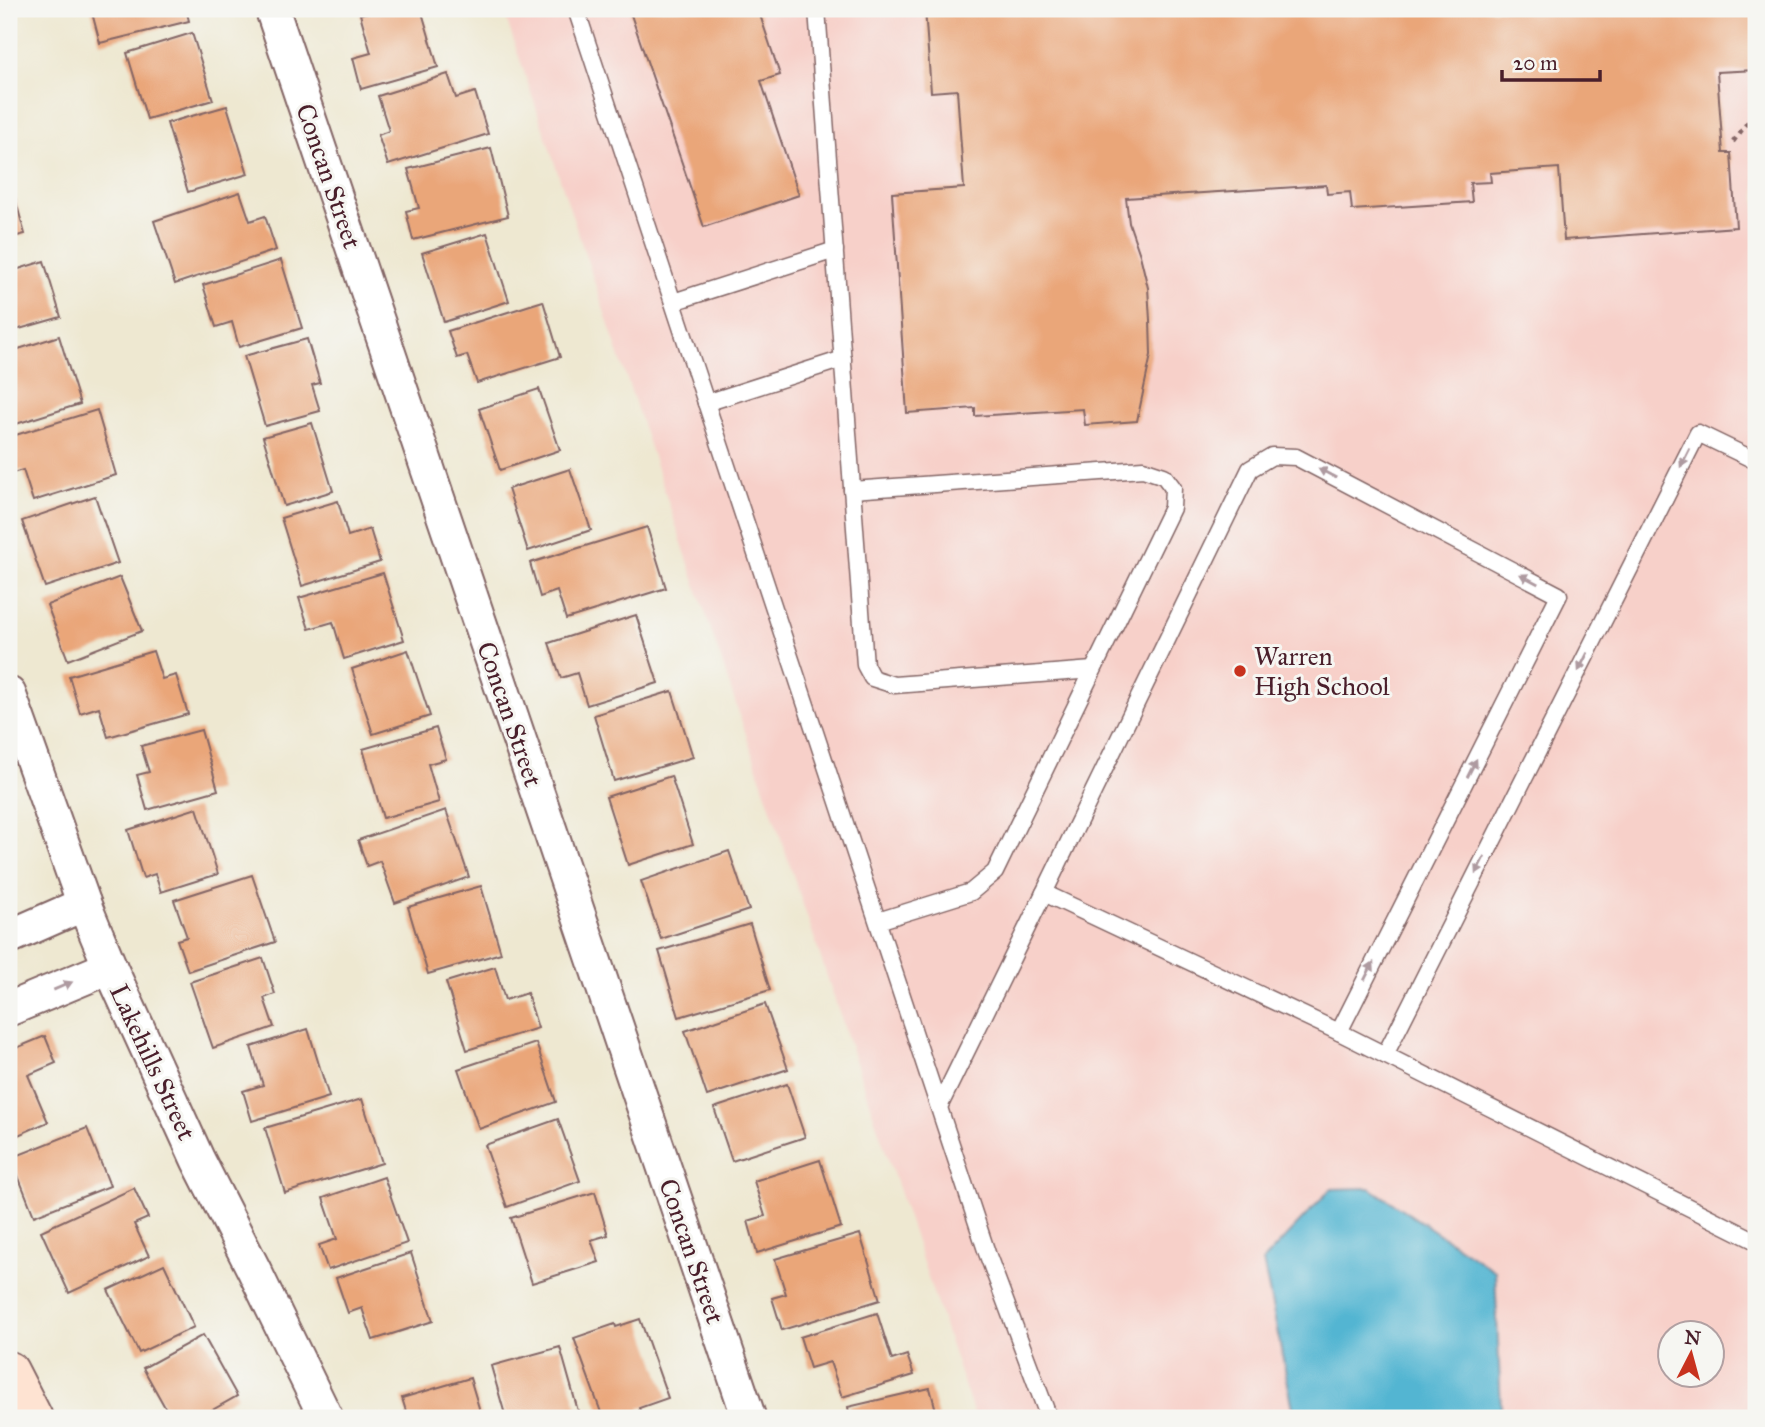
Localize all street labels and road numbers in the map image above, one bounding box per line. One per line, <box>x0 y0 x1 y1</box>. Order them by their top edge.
street label: Concan Street <box>289 99 369 253</box>
street label: Concan Street <box>470 637 550 791</box>
street label: Lakehills Street <box>103 979 203 1145</box>
street label: Concan Street <box>652 1174 732 1328</box>

